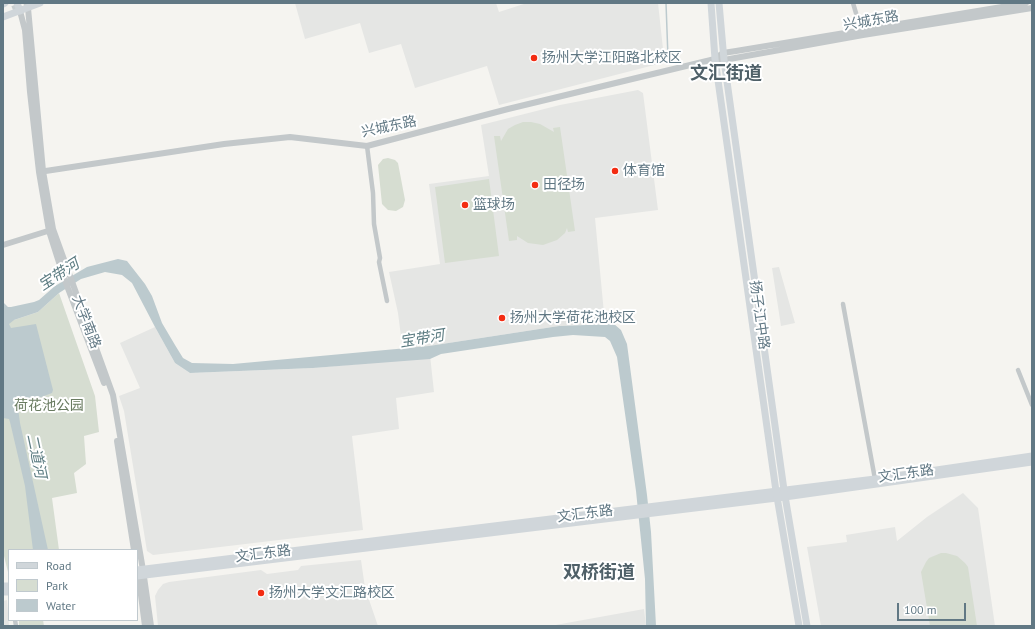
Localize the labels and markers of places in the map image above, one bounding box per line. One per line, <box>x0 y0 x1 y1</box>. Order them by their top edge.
place label: 扬州大学江阳路北校区 <box>542 50 682 66</box>
marker: 扬州大学江阳路北校区 <box>529 53 539 63</box>
place label: 体育馆 <box>623 163 665 179</box>
marker: 体育馆 <box>610 166 620 176</box>
place label: 田径场 <box>543 177 585 193</box>
marker: 田径场 <box>530 180 540 190</box>
place label: 篮球场 <box>473 197 515 213</box>
marker: 篮球场 <box>460 200 470 210</box>
place label: 扬州大学荷花池校区 <box>510 310 636 326</box>
marker: 扬州大学荷花池校区 <box>497 313 507 323</box>
place label: 扬州大学文汇路校区 <box>269 585 395 601</box>
marker: 扬州大学文汇路校区 <box>256 588 266 598</box>

